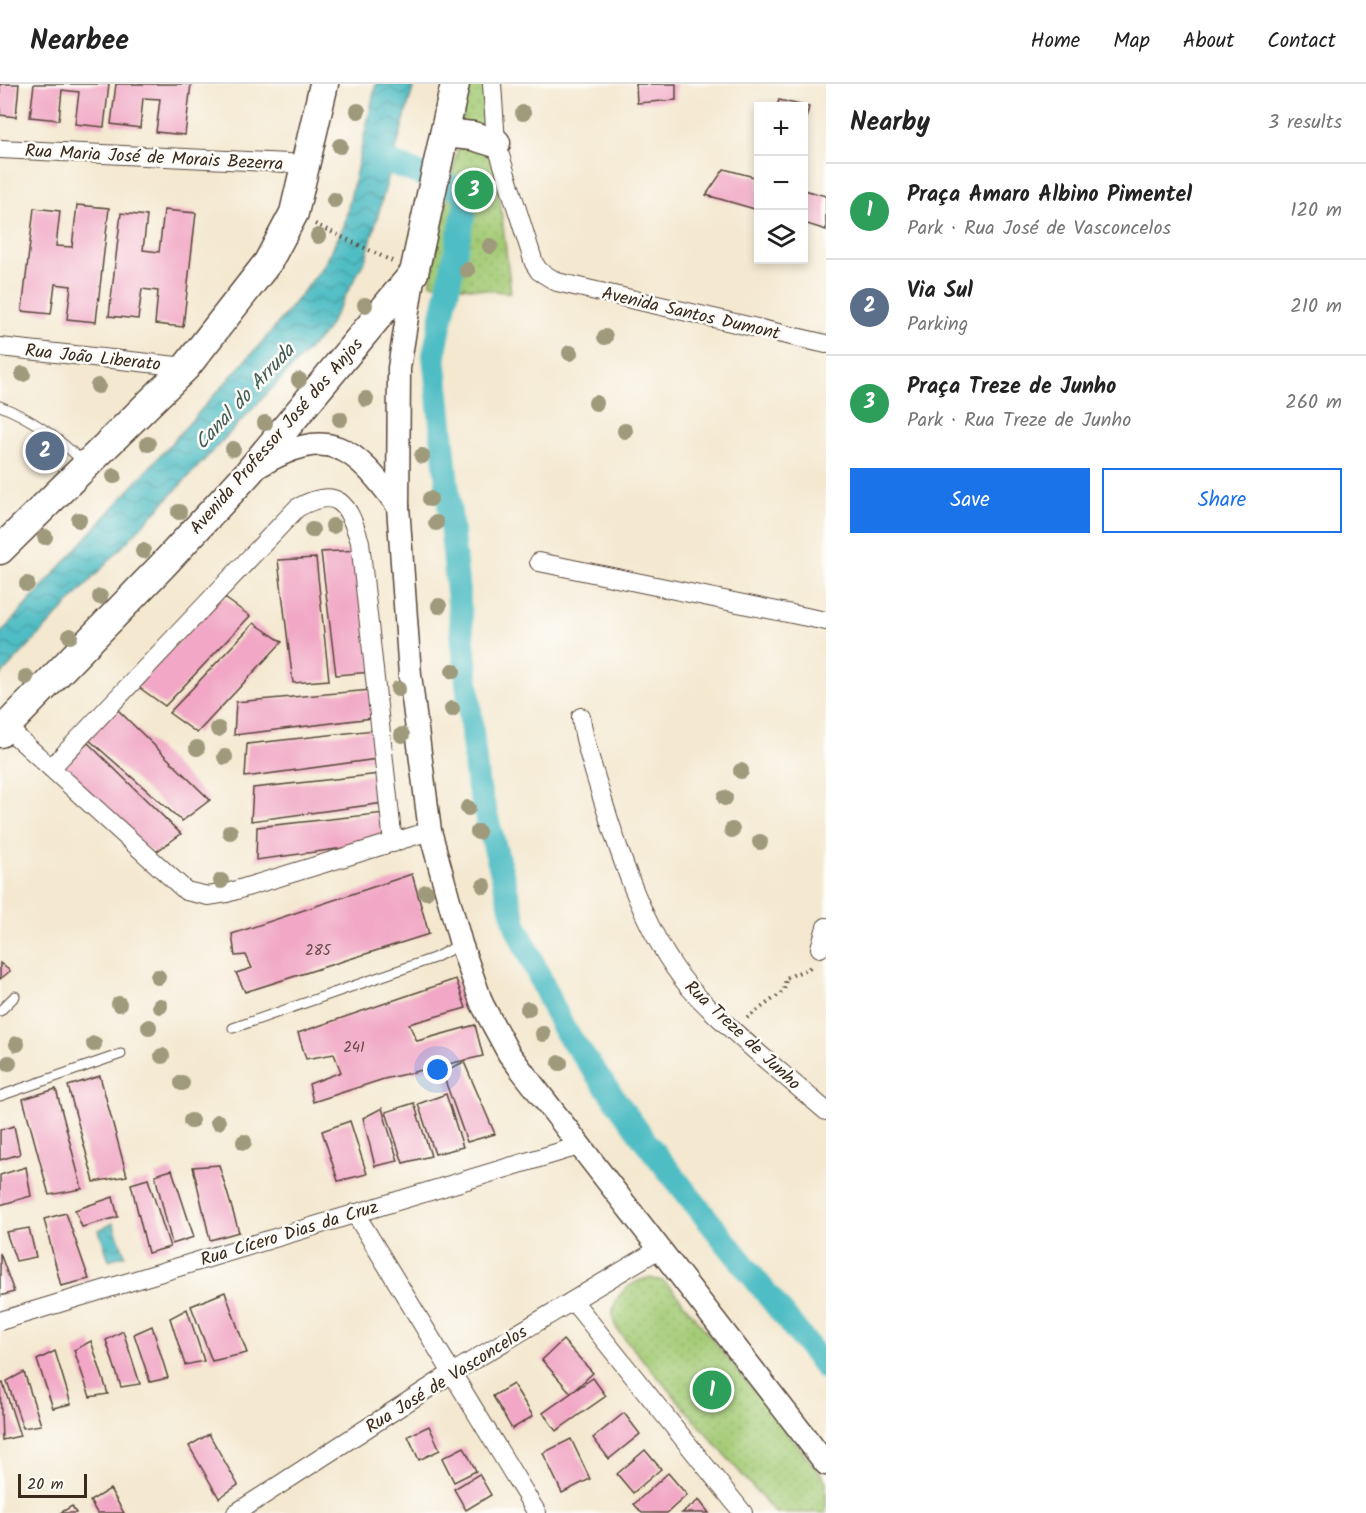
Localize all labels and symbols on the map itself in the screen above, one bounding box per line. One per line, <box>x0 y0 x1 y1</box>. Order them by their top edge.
street label: Rua Maria José de Morais Bezerra <box>24 137 284 180</box>
pin: 3 <box>454 168 494 212</box>
street label: Avenida Santos Dumont <box>599 280 784 349</box>
street label: Avenida Professor José dos Anjos <box>183 332 371 542</box>
water label: Canal do Arruda <box>187 336 305 458</box>
street label: Rua João Liberato <box>23 337 162 380</box>
pin: 2 <box>26 428 64 473</box>
house number: 285 <box>305 939 332 963</box>
street label: Rua Treze de Junho <box>677 974 807 1098</box>
house number: 241 <box>343 1036 365 1060</box>
your location <box>423 1055 452 1084</box>
street label: Rua Cícero Dias da Cruz <box>197 1194 382 1275</box>
street label: Rua José de Vasconcelos <box>360 1318 534 1442</box>
pin: 1 <box>692 1368 732 1412</box>
scale bar <box>18 1471 87 1498</box>

